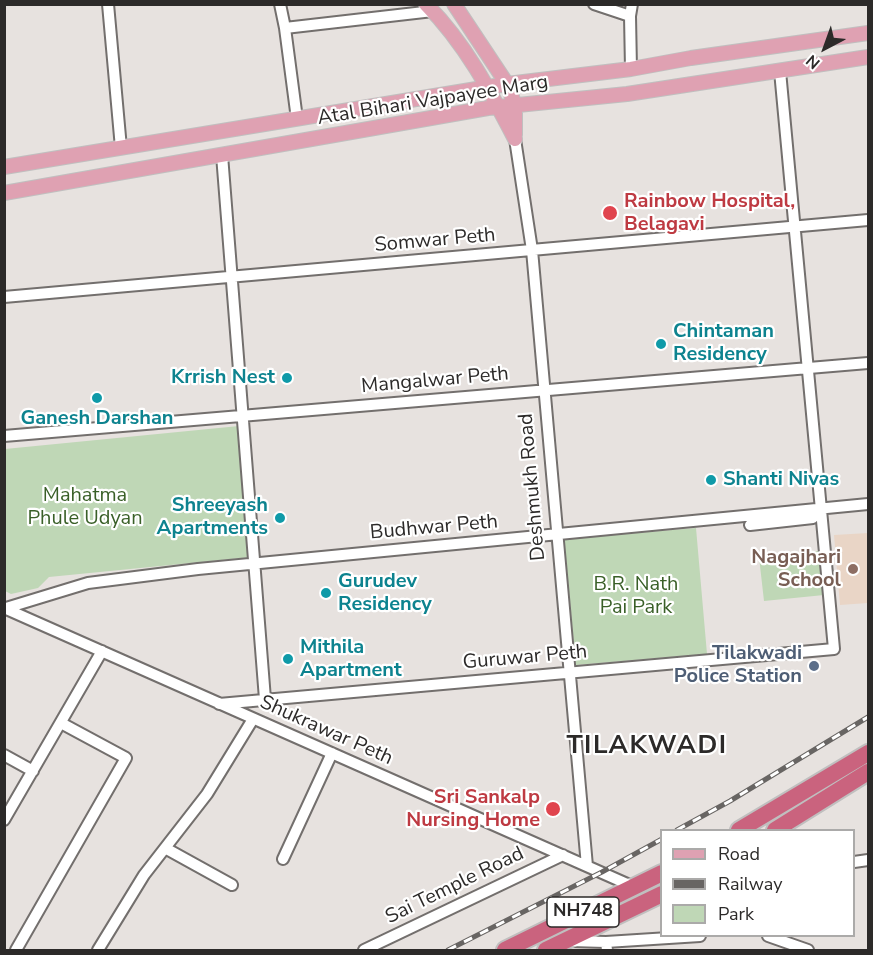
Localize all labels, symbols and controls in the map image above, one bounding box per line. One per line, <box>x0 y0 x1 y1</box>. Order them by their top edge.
north arrow <box>795 18 855 78</box>
text: N <box>801 49 825 74</box>
street label: Atal Bihari Vajpayee Marg <box>316 71 550 131</box>
place label: Rainbow Hospital, Belagavi <box>624 190 795 237</box>
marker: Rainbow Hospital, Belagavi <box>601 204 619 222</box>
street label: Somwar Peth <box>374 224 496 258</box>
place label: Chintaman Residency <box>673 320 774 367</box>
marker: Chintaman Residency <box>654 337 668 351</box>
street label: Mangalwar Peth <box>360 363 510 399</box>
place label: Krrish Nest <box>171 366 275 390</box>
marker: Krrish Nest <box>280 371 294 385</box>
marker: Ganesh Darshan <box>90 391 104 405</box>
place label: Ganesh Darshan <box>20 407 174 431</box>
street label: Deshmukh Road <box>515 412 551 562</box>
place label: Shanti Nivas <box>723 468 839 492</box>
marker: Shanti Nivas <box>704 473 718 487</box>
park label: Mahatma Phule Udyan <box>27 484 143 531</box>
place label: Shreeyash Apartments <box>157 494 268 541</box>
street label: Budhwar Peth <box>369 510 499 546</box>
marker: Shreeyash Apartments <box>273 511 287 525</box>
place label: Nagajhari School <box>751 546 841 593</box>
marker: Nagajhari School <box>846 562 860 576</box>
place label: Gurudev Residency <box>338 570 432 617</box>
park label: B.R. Nath Pai Park <box>594 573 678 620</box>
marker: Gurudev Residency <box>319 586 333 600</box>
place label: Mithila Apartment <box>300 636 402 683</box>
street label: Guruwar Peth <box>462 641 588 675</box>
place label: Tilakwadi Police Station <box>674 642 802 689</box>
marker: Mithila Apartment <box>281 652 295 666</box>
marker: Tilakwadi Police Station <box>807 659 821 673</box>
street label: Shukrawar Peth <box>256 691 396 771</box>
district label: TILAKWADI <box>566 731 728 763</box>
place label: Sri Sankalp Nursing Home <box>406 786 540 833</box>
marker: Sri Sankalp Nursing Home <box>544 800 562 818</box>
legend <box>660 829 855 937</box>
street label: Sai Temple Road <box>382 842 528 930</box>
text: Road <box>718 842 760 866</box>
text: Railway <box>718 872 783 896</box>
road number: NH748 <box>547 897 619 927</box>
text: Park <box>718 902 754 926</box>

